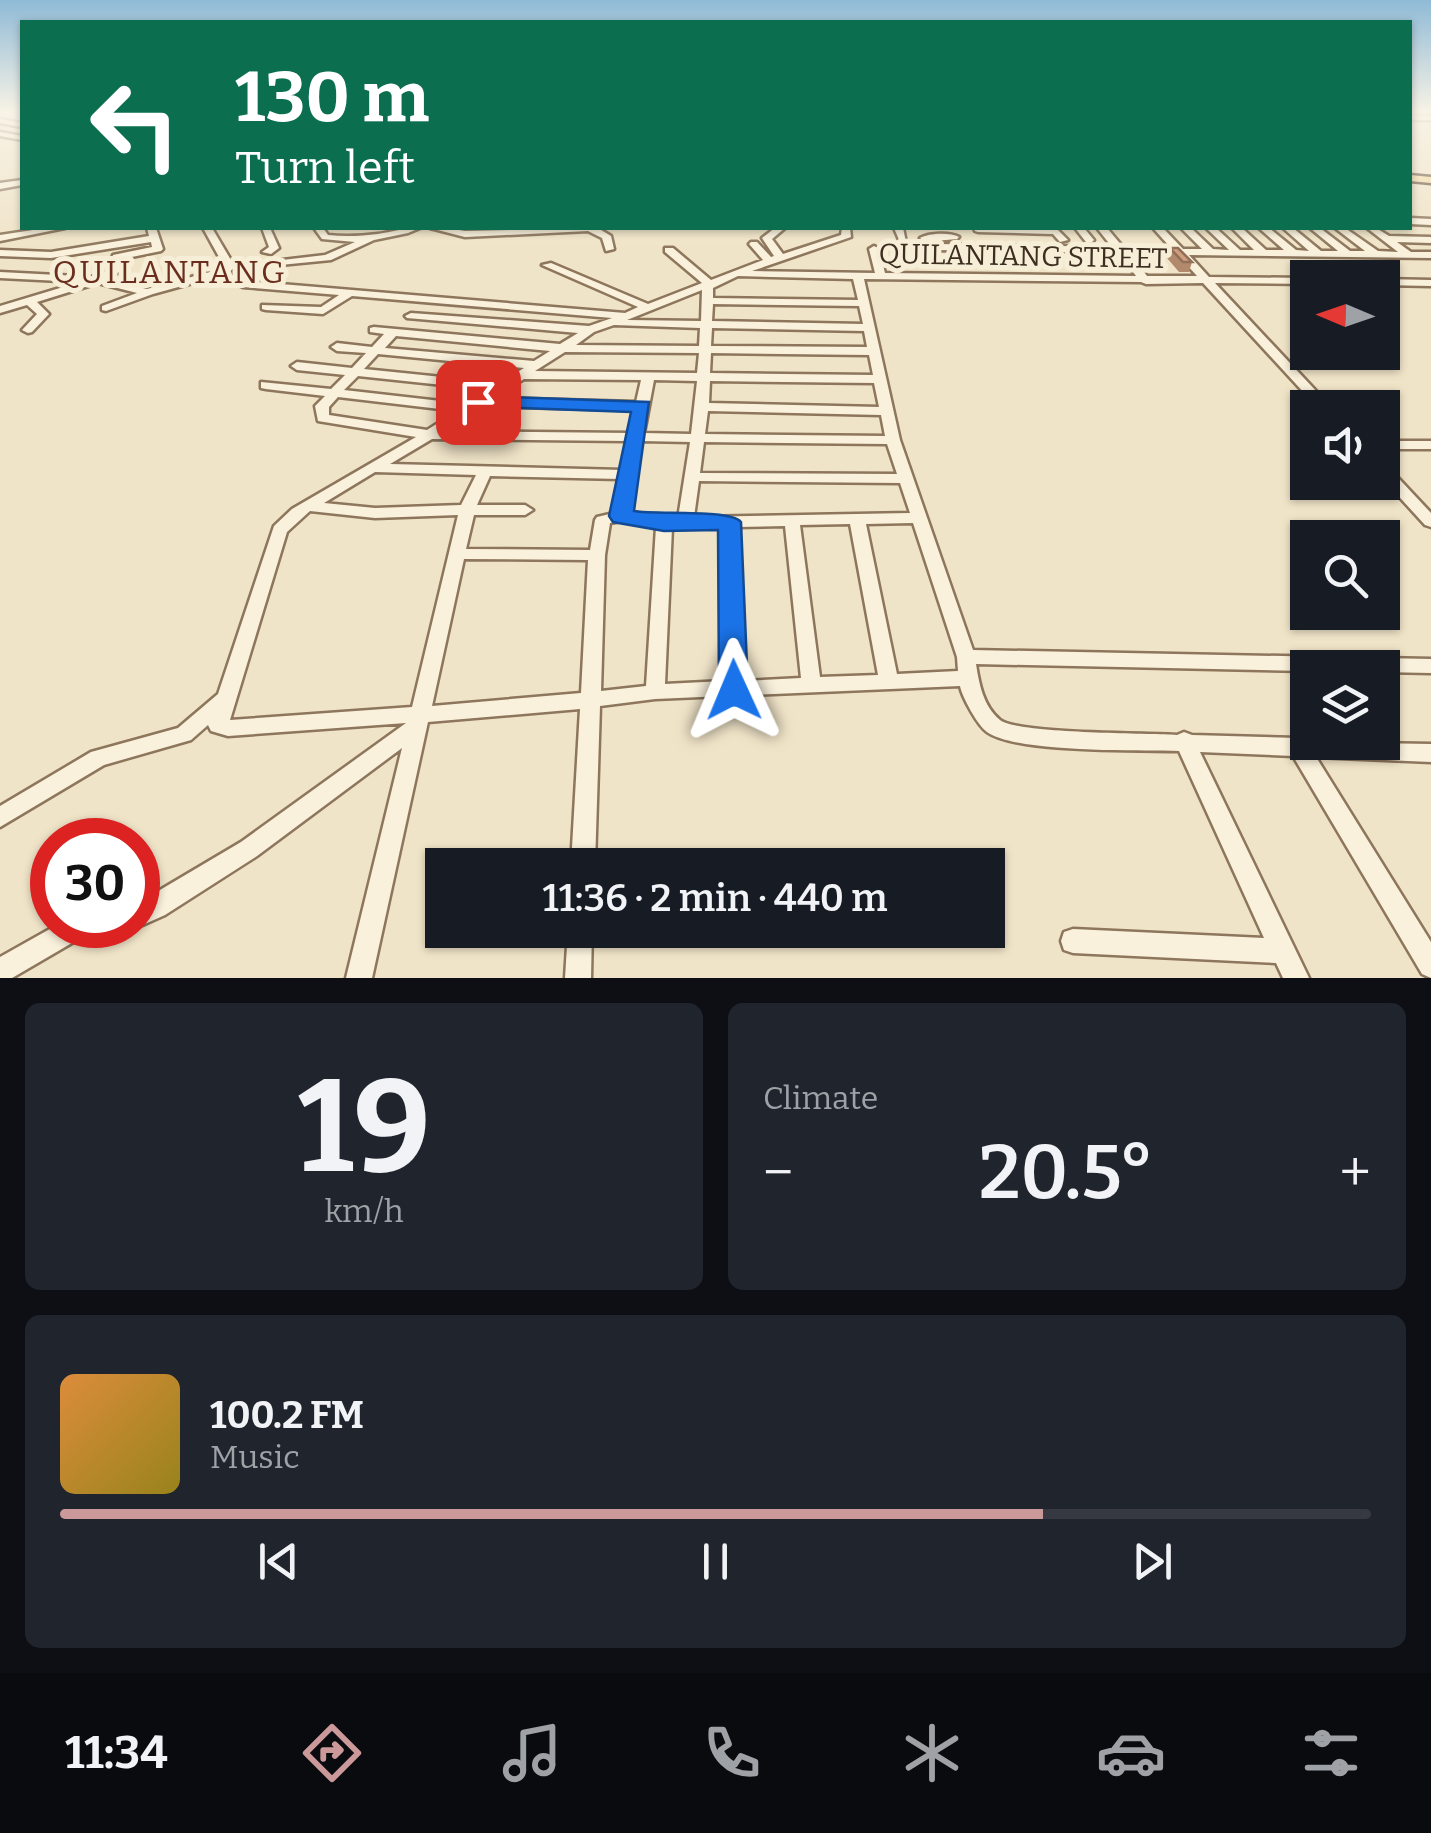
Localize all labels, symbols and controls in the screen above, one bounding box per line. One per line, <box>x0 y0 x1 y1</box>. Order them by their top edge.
text: 130 m <box>235 56 429 140</box>
icon: left <box>70 60 200 190</box>
text: Turn left <box>235 141 415 195</box>
street label: QUILANTANG STREET <box>878 237 1168 275</box>
district label: QUILANTANG <box>53 253 287 291</box>
north arrow <box>1290 260 1400 370</box>
map controls <box>1290 260 1400 760</box>
pin <box>436 360 521 445</box>
icon: arrive <box>451 375 506 430</box>
button: sound <box>1290 390 1400 500</box>
button: search <box>1290 520 1400 630</box>
position arrow <box>682 638 786 742</box>
button: layers <box>1290 650 1400 760</box>
speed limit sign: 30 <box>30 818 160 948</box>
text: 11:36 · 2 min · 440 m <box>543 875 887 921</box>
text: 19 <box>298 1049 431 1205</box>
text: Climate <box>763 1079 878 1117</box>
text: 20.5° <box>979 1128 1154 1218</box>
text: − <box>763 1140 793 1206</box>
text: + <box>1340 1140 1371 1206</box>
text: km/h <box>324 1192 404 1230</box>
text: 100.2 FM <box>210 1392 364 1438</box>
text: Music <box>210 1438 300 1476</box>
icon: previous <box>251 1534 306 1589</box>
icon: pause <box>688 1534 743 1589</box>
icon: next <box>1125 1534 1180 1589</box>
icon: directions <box>297 1718 367 1788</box>
icon: music <box>497 1718 567 1788</box>
icon: phone <box>697 1718 767 1788</box>
icon: climate <box>897 1718 967 1788</box>
icon: car <box>1096 1718 1166 1788</box>
icon: filters <box>1296 1718 1366 1788</box>
text: 11:34 <box>65 1726 168 1780</box>

